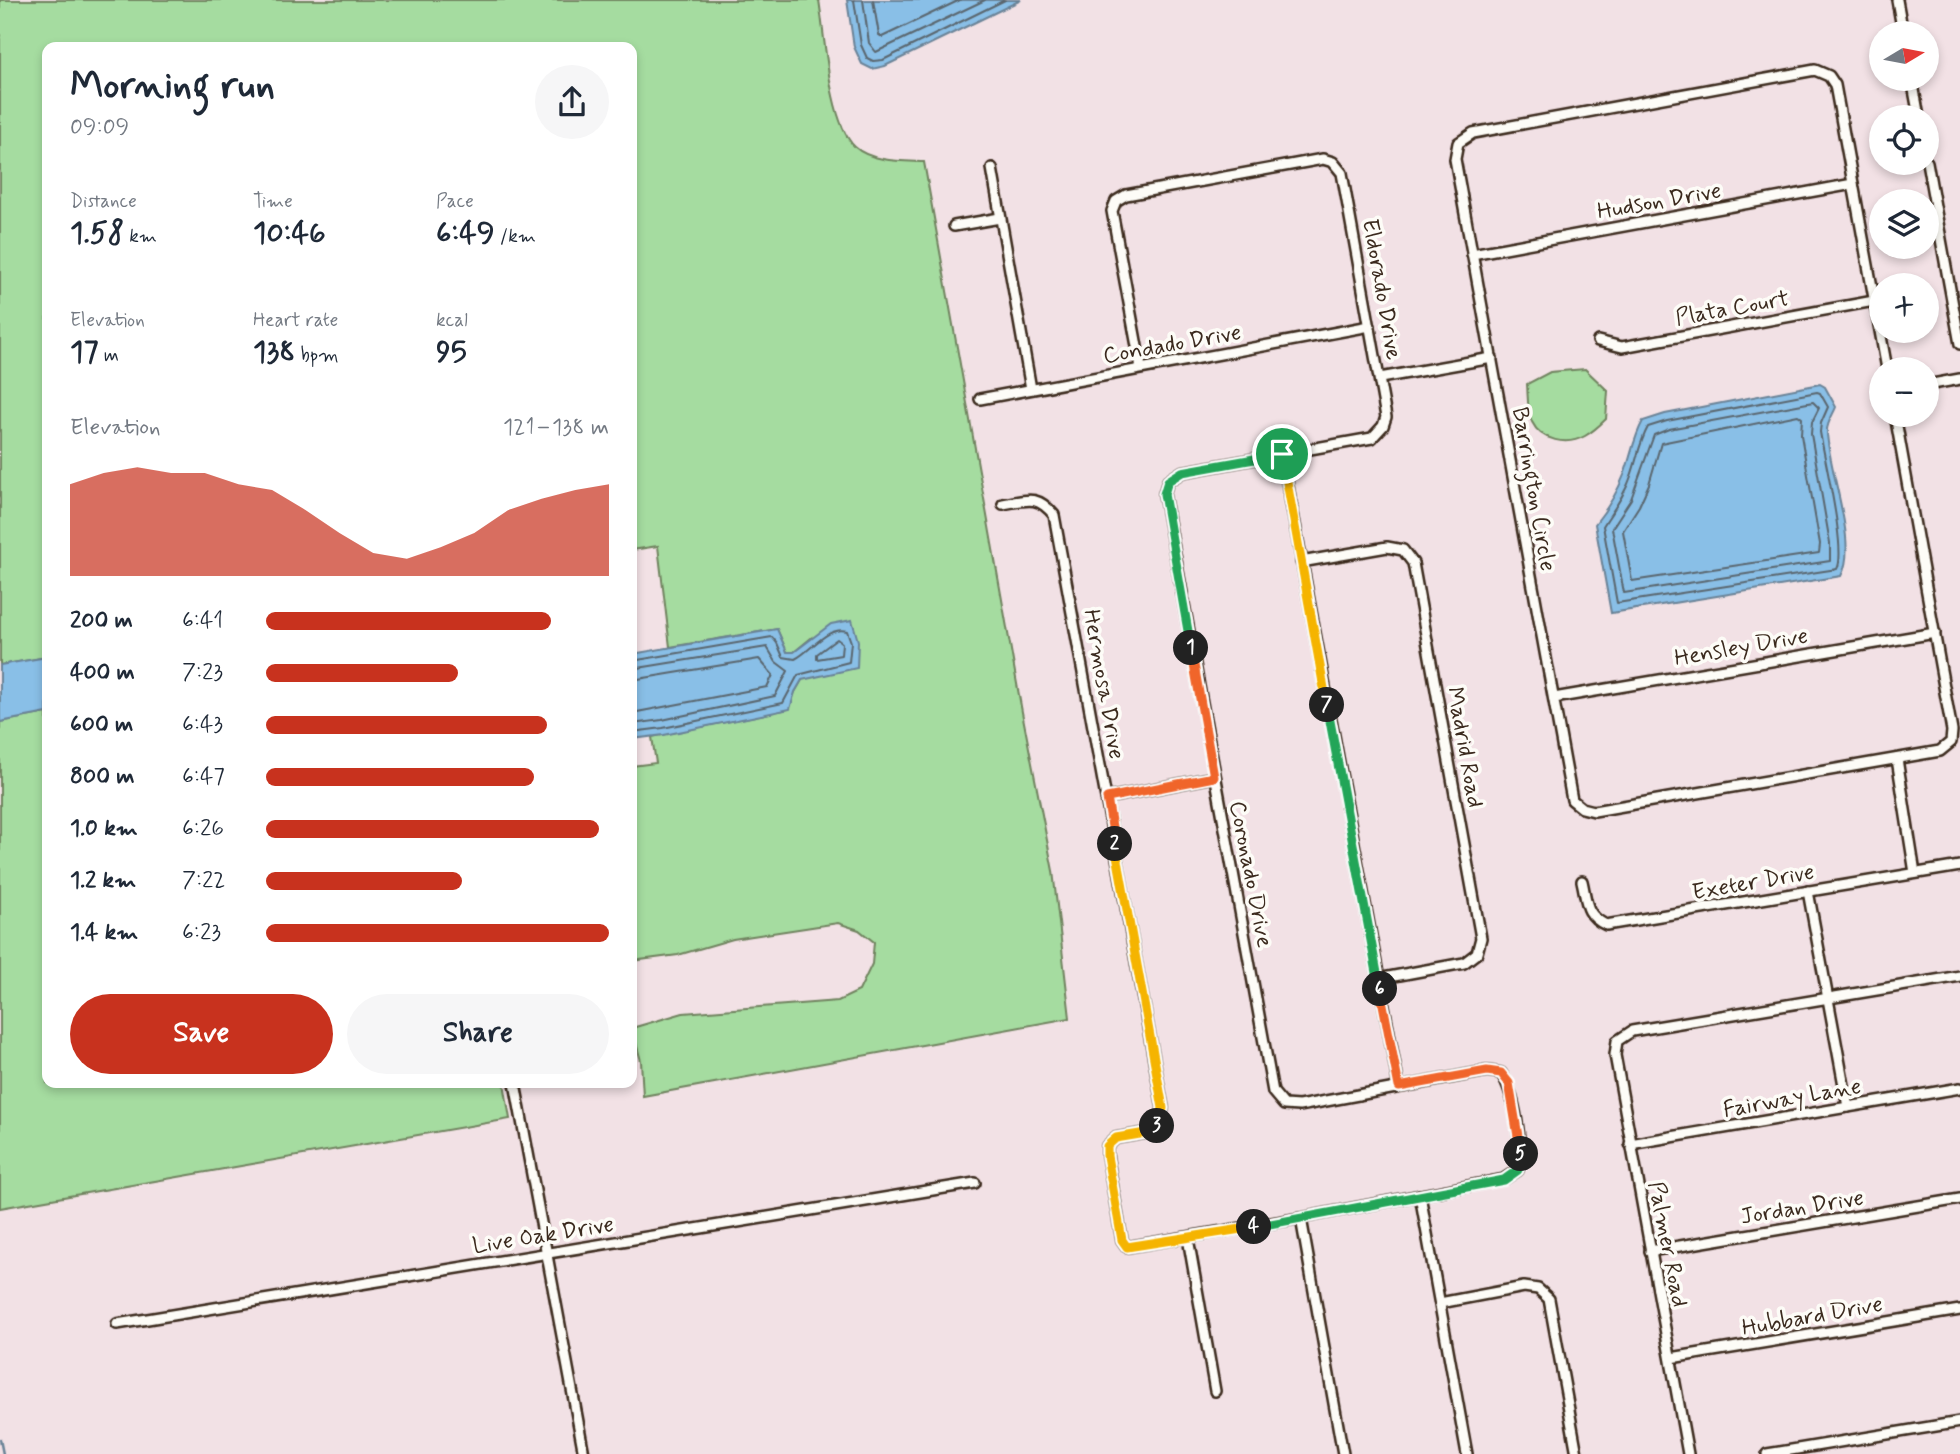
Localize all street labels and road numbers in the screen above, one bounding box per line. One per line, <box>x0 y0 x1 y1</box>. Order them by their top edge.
street label: Hudson Drive <box>1595 176 1724 228</box>
street label: Eldorado Drive <box>1354 217 1408 362</box>
street label: Plata Court <box>1673 284 1792 334</box>
street label: Condado Drive <box>1101 318 1244 372</box>
street label: Barrington Circle <box>1502 405 1562 574</box>
street label: Hermosa Drive <box>1075 607 1131 762</box>
street label: Hensley Drive <box>1672 621 1810 674</box>
street label: Madrid Road <box>1439 685 1489 810</box>
street label: Coronado Drive <box>1221 799 1279 950</box>
street label: Exeter Drive <box>1690 857 1817 908</box>
street label: Fairway Lane <box>1721 1072 1864 1126</box>
street label: Palmer Road <box>1640 1179 1694 1310</box>
street label: Jordan Drive <box>1739 1183 1866 1233</box>
street label: Live Oak Drive <box>470 1210 616 1262</box>
street label: Hubbard Drive <box>1740 1290 1885 1344</box>

